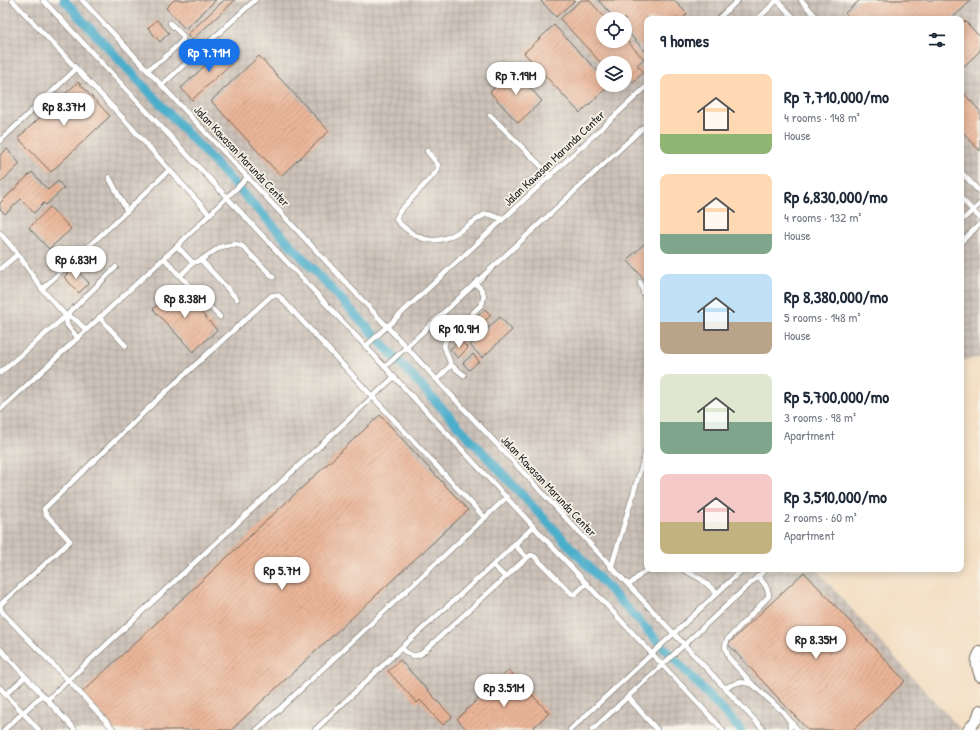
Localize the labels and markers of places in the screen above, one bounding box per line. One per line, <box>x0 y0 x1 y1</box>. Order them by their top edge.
pin: Rp 7.71M <box>168 39 250 73</box>
pin: Rp 7.19M <box>475 62 557 96</box>
pin: Rp 8.37M <box>23 93 105 127</box>
pin: Rp 6.83M <box>35 246 117 280</box>
pin: Rp 8.38M <box>144 285 226 319</box>
pin: Rp 10.9M <box>418 315 500 349</box>
pin: Rp 5.7M <box>245 557 319 591</box>
pin: Rp 8.35M <box>775 626 857 660</box>
pin: Rp 3.51M <box>463 674 545 708</box>

